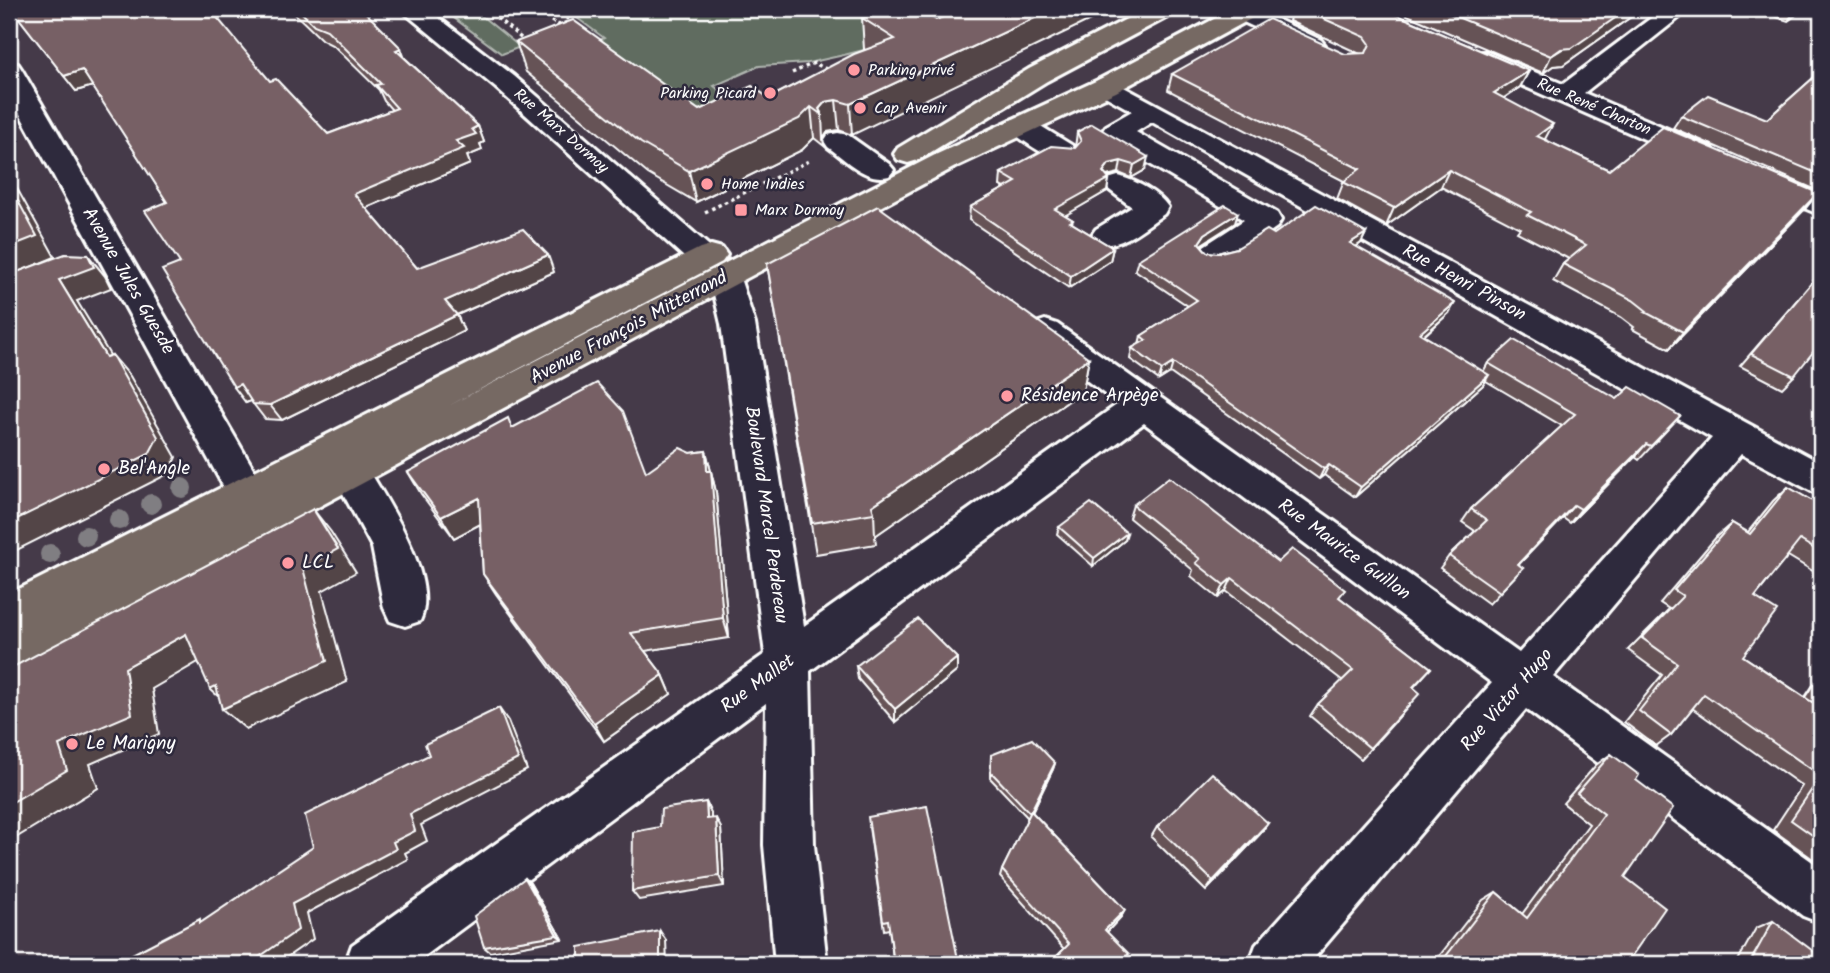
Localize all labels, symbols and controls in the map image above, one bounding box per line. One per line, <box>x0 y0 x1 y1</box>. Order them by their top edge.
place label: Parking privé <box>868 58 955 83</box>
marker: Parking privé <box>846 62 862 78</box>
street label: Rue René Charton <box>1533 72 1655 142</box>
place label: Parking Picard <box>660 81 757 106</box>
street label: Rue Marx Dormoy <box>508 82 615 180</box>
marker: Parking Picard <box>762 85 778 101</box>
place label: Cap Avenir <box>874 96 948 121</box>
marker: Cap Avenir <box>852 100 868 116</box>
place label: Home Indies <box>721 172 805 197</box>
marker: Home Indies <box>699 176 715 192</box>
place label: Marx Dormoy <box>755 198 845 223</box>
street label: Avenue Jules Guesde <box>74 202 183 361</box>
marker: Marx Dormoy <box>733 202 749 218</box>
street label: Rue Henri Pinson <box>1396 236 1532 330</box>
street label: Avenue François Mitterrand <box>525 263 734 393</box>
place label: Résidence Arpège <box>1021 381 1159 411</box>
marker: Résidence Arpège <box>999 388 1015 404</box>
street label: Boulevard Marcel Perdereau <box>736 405 796 625</box>
place label: Bel'Angle <box>118 454 190 484</box>
marker: Bel'Angle <box>96 461 112 477</box>
street label: Rue Maurice Guillon <box>1271 491 1417 609</box>
place label: LCL <box>302 548 334 578</box>
marker: LCL <box>280 555 296 571</box>
street label: Rue Victor Hugo <box>1453 642 1561 758</box>
street label: Rue Mallet <box>715 646 802 721</box>
place label: Le Marigny <box>86 729 176 759</box>
marker: Le Marigny <box>64 736 80 752</box>

